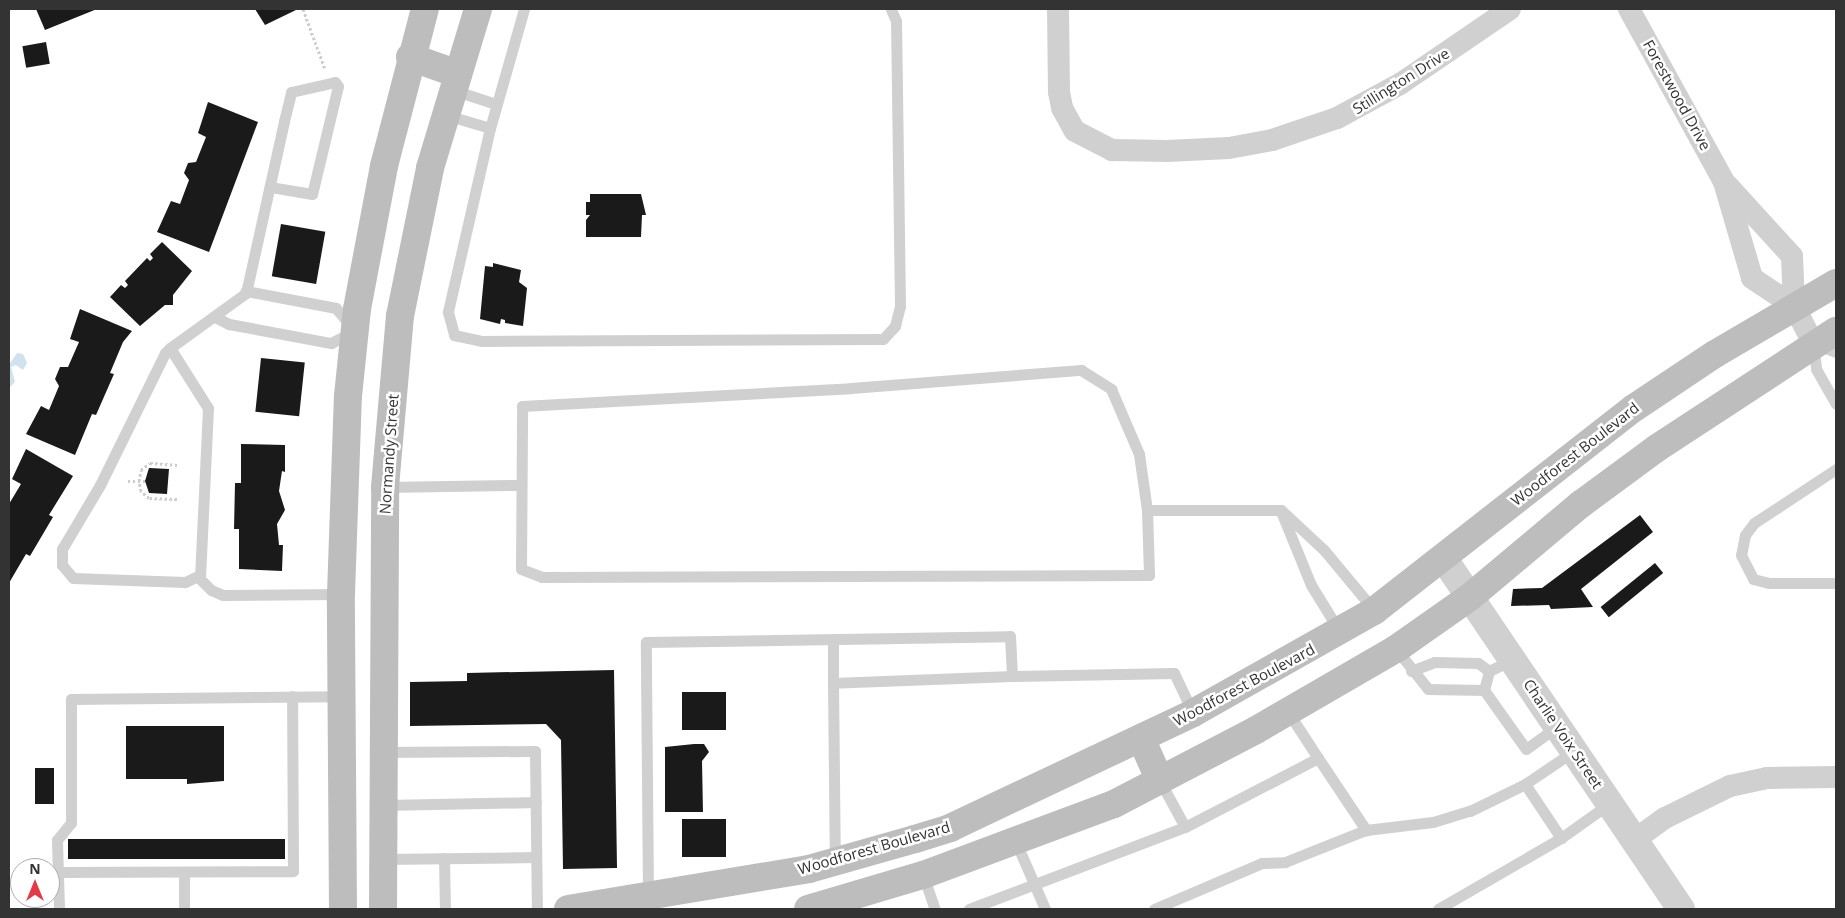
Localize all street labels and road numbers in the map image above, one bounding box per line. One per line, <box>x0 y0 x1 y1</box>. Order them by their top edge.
street label: Forestwood Drive <box>1639 37 1715 153</box>
street label: Stillington Drive <box>1349 44 1453 118</box>
street label: Normandy Street <box>376 393 402 515</box>
street label: Woodforest Boulevard <box>1507 398 1643 510</box>
street label: Woodforest Boulevard <box>1170 640 1318 730</box>
street label: Charlie Voix Street <box>1520 676 1606 792</box>
street label: Woodforest Boulevard <box>796 818 952 878</box>

